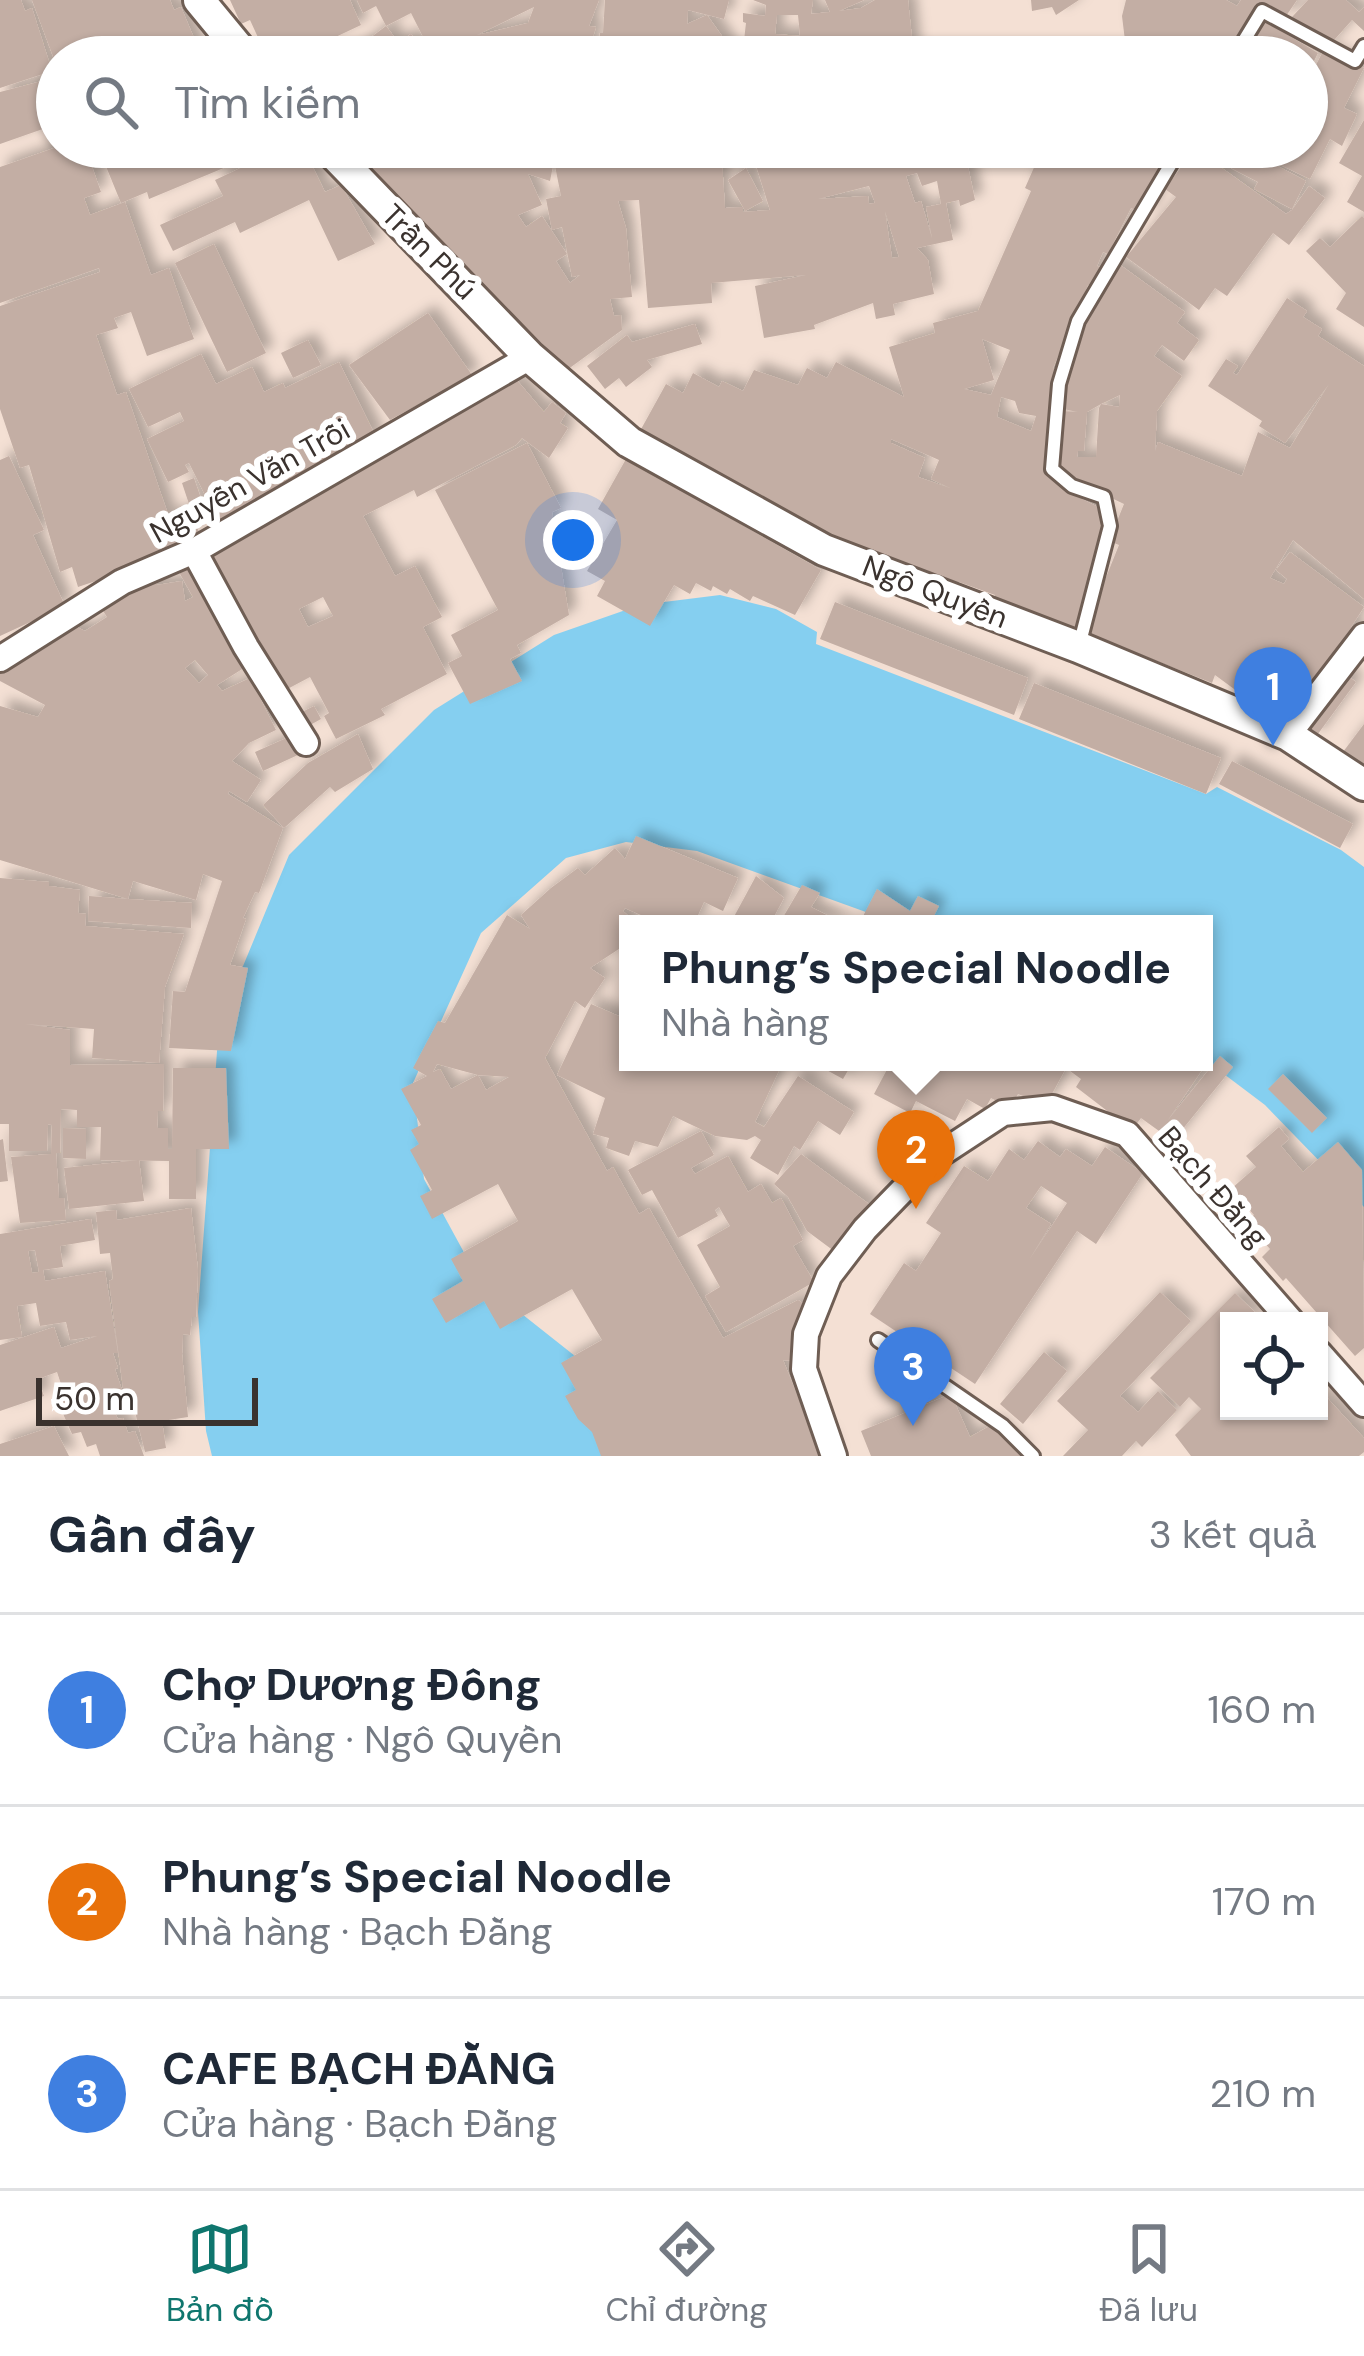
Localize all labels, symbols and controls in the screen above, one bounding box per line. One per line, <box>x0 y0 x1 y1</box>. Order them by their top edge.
search box <box>36 36 1328 168</box>
icon: search <box>78 69 144 135</box>
text: Tìm kiếm <box>174 73 360 132</box>
street label: Trần Phú <box>373 196 485 308</box>
street label: Nguyễn Văn Trỗi <box>143 410 357 552</box>
your location <box>543 510 603 570</box>
street label: Ngô Quyền <box>857 546 1013 637</box>
pin: 1 <box>1234 647 1312 746</box>
popup <box>619 915 1213 1071</box>
text: Phung’s Special Noodle <box>661 938 1171 997</box>
text: Nhà hàng <box>661 997 830 1048</box>
pin: 2 <box>877 1110 955 1209</box>
street label: Bạch Đằng <box>1150 1118 1277 1256</box>
map controls <box>1220 1312 1328 1420</box>
button: locate <box>1220 1312 1328 1420</box>
pin: 3 <box>874 1327 952 1426</box>
scale bar <box>36 1372 258 1425</box>
text: 50 m <box>54 1377 135 1420</box>
text: Gần đây <box>48 1501 256 1568</box>
text: 3 kết quả <box>1149 1509 1316 1560</box>
text: Chợ Dương Đông <box>162 1655 542 1714</box>
text: 1 <box>80 1684 94 1735</box>
text: 160 m <box>1208 1684 1316 1735</box>
text: Cửa hàng · Ngô Quyền <box>162 1714 562 1765</box>
text: Phung’s Special Noodle <box>162 1847 672 1906</box>
text: 2 <box>76 1876 98 1927</box>
text: 170 m <box>1212 1876 1316 1927</box>
text: Nhà hàng · Bạch Đằng <box>162 1906 553 1957</box>
text: CAFE BẠCH ĐẰNG <box>162 2039 556 2098</box>
text: 3 <box>75 2068 99 2119</box>
text: 210 m <box>1210 2068 1316 2119</box>
text: Cửa hàng · Bạch Đằng <box>162 2098 557 2149</box>
tab: Bản đồ <box>166 2216 274 2331</box>
tab: Chỉ đường <box>606 2216 768 2331</box>
tab: Đã lưu <box>1100 2216 1198 2331</box>

